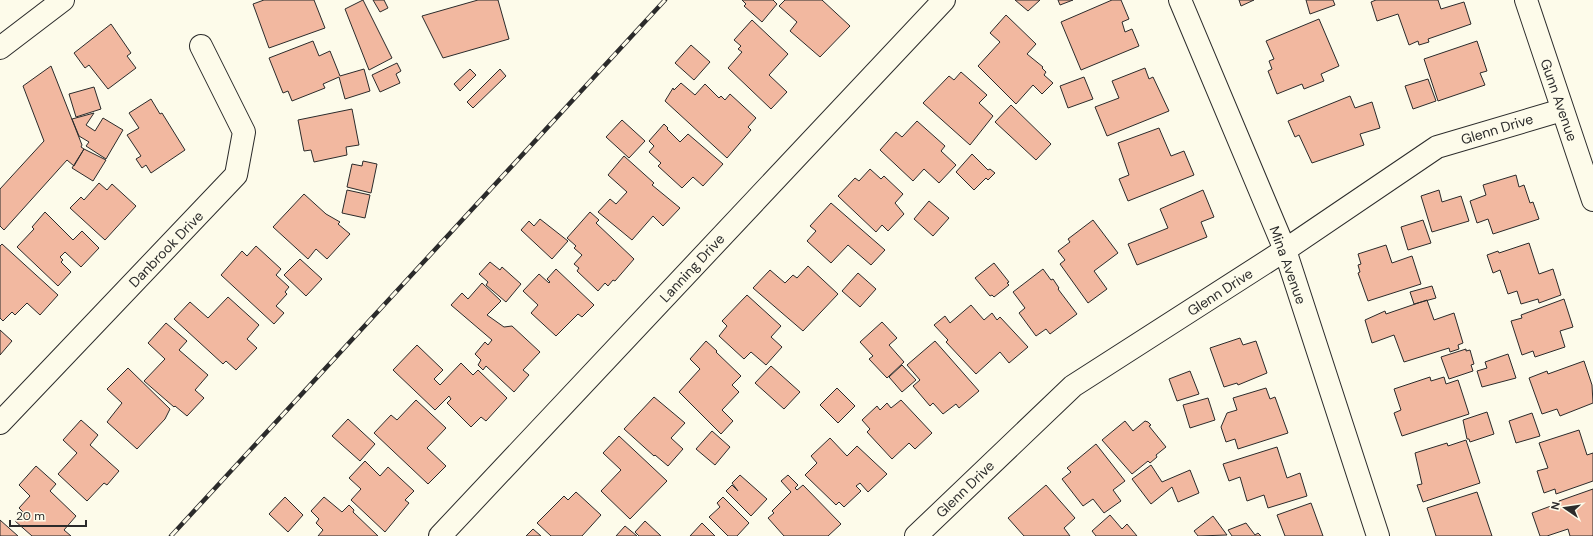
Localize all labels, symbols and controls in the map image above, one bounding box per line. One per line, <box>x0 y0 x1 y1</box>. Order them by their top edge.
street label: Gunn Avenue <box>1536 56 1582 144</box>
street label: Glenn Drive <box>1459 109 1535 149</box>
street label: Danbrook Drive <box>125 207 207 291</box>
street label: Mina Avenue <box>1266 223 1311 307</box>
street label: Lanning Drive <box>656 230 728 306</box>
street label: Glenn Drive <box>1184 264 1256 320</box>
street label: Glenn Drive <box>932 457 998 521</box>
north arrow <box>1545 488 1585 528</box>
text: N <box>1548 500 1563 511</box>
scale bar <box>10 502 86 528</box>
text: 20 m <box>16 508 45 524</box>

